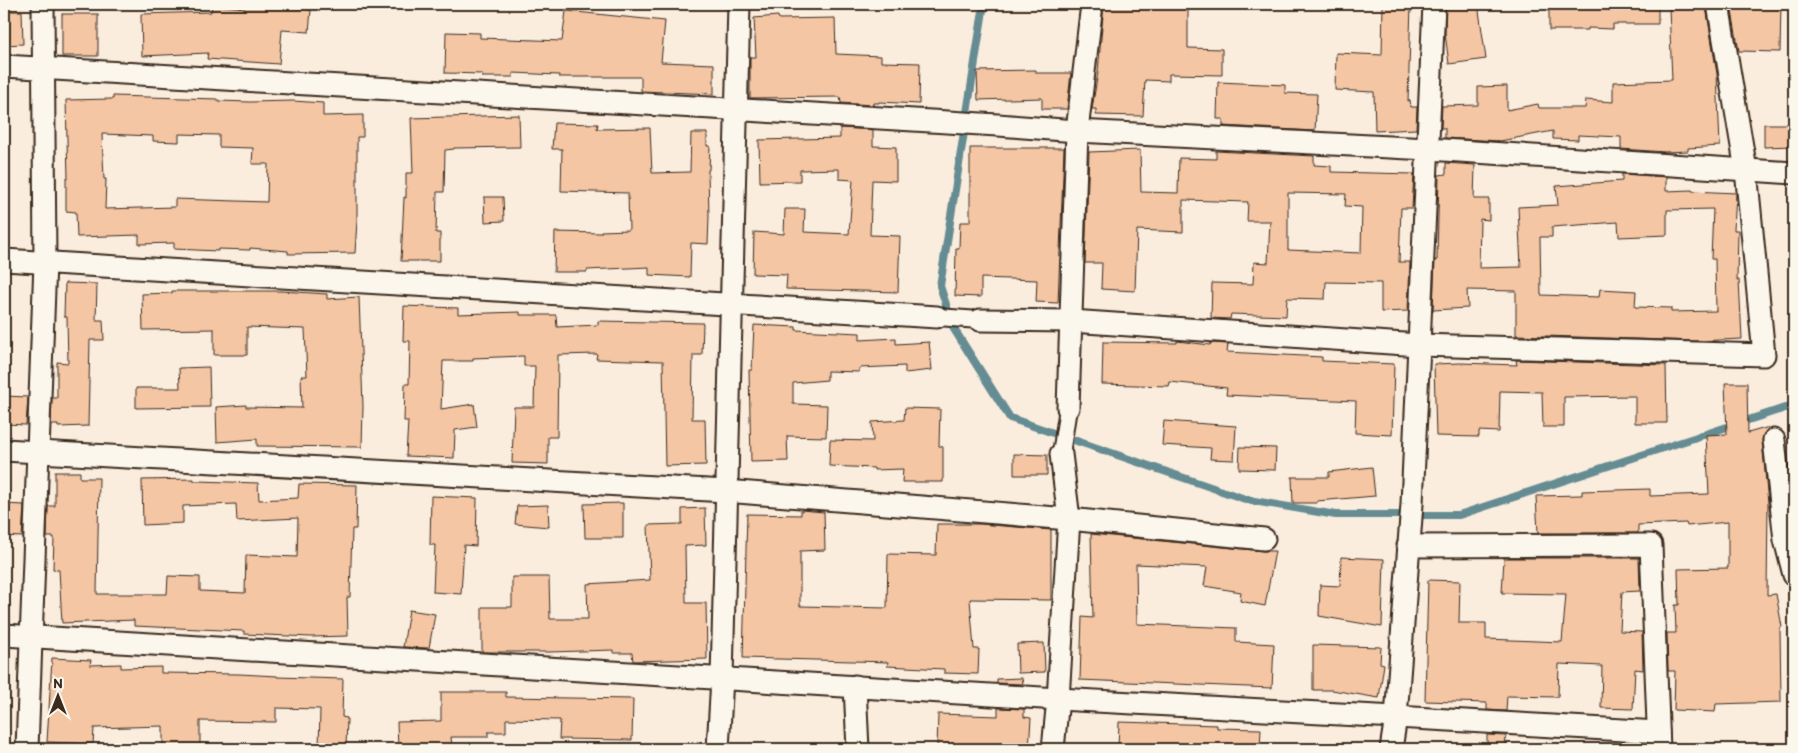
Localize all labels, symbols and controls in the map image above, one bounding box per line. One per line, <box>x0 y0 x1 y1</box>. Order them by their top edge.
north arrow <box>32 670 82 720</box>
text: N <box>53 675 63 692</box>

